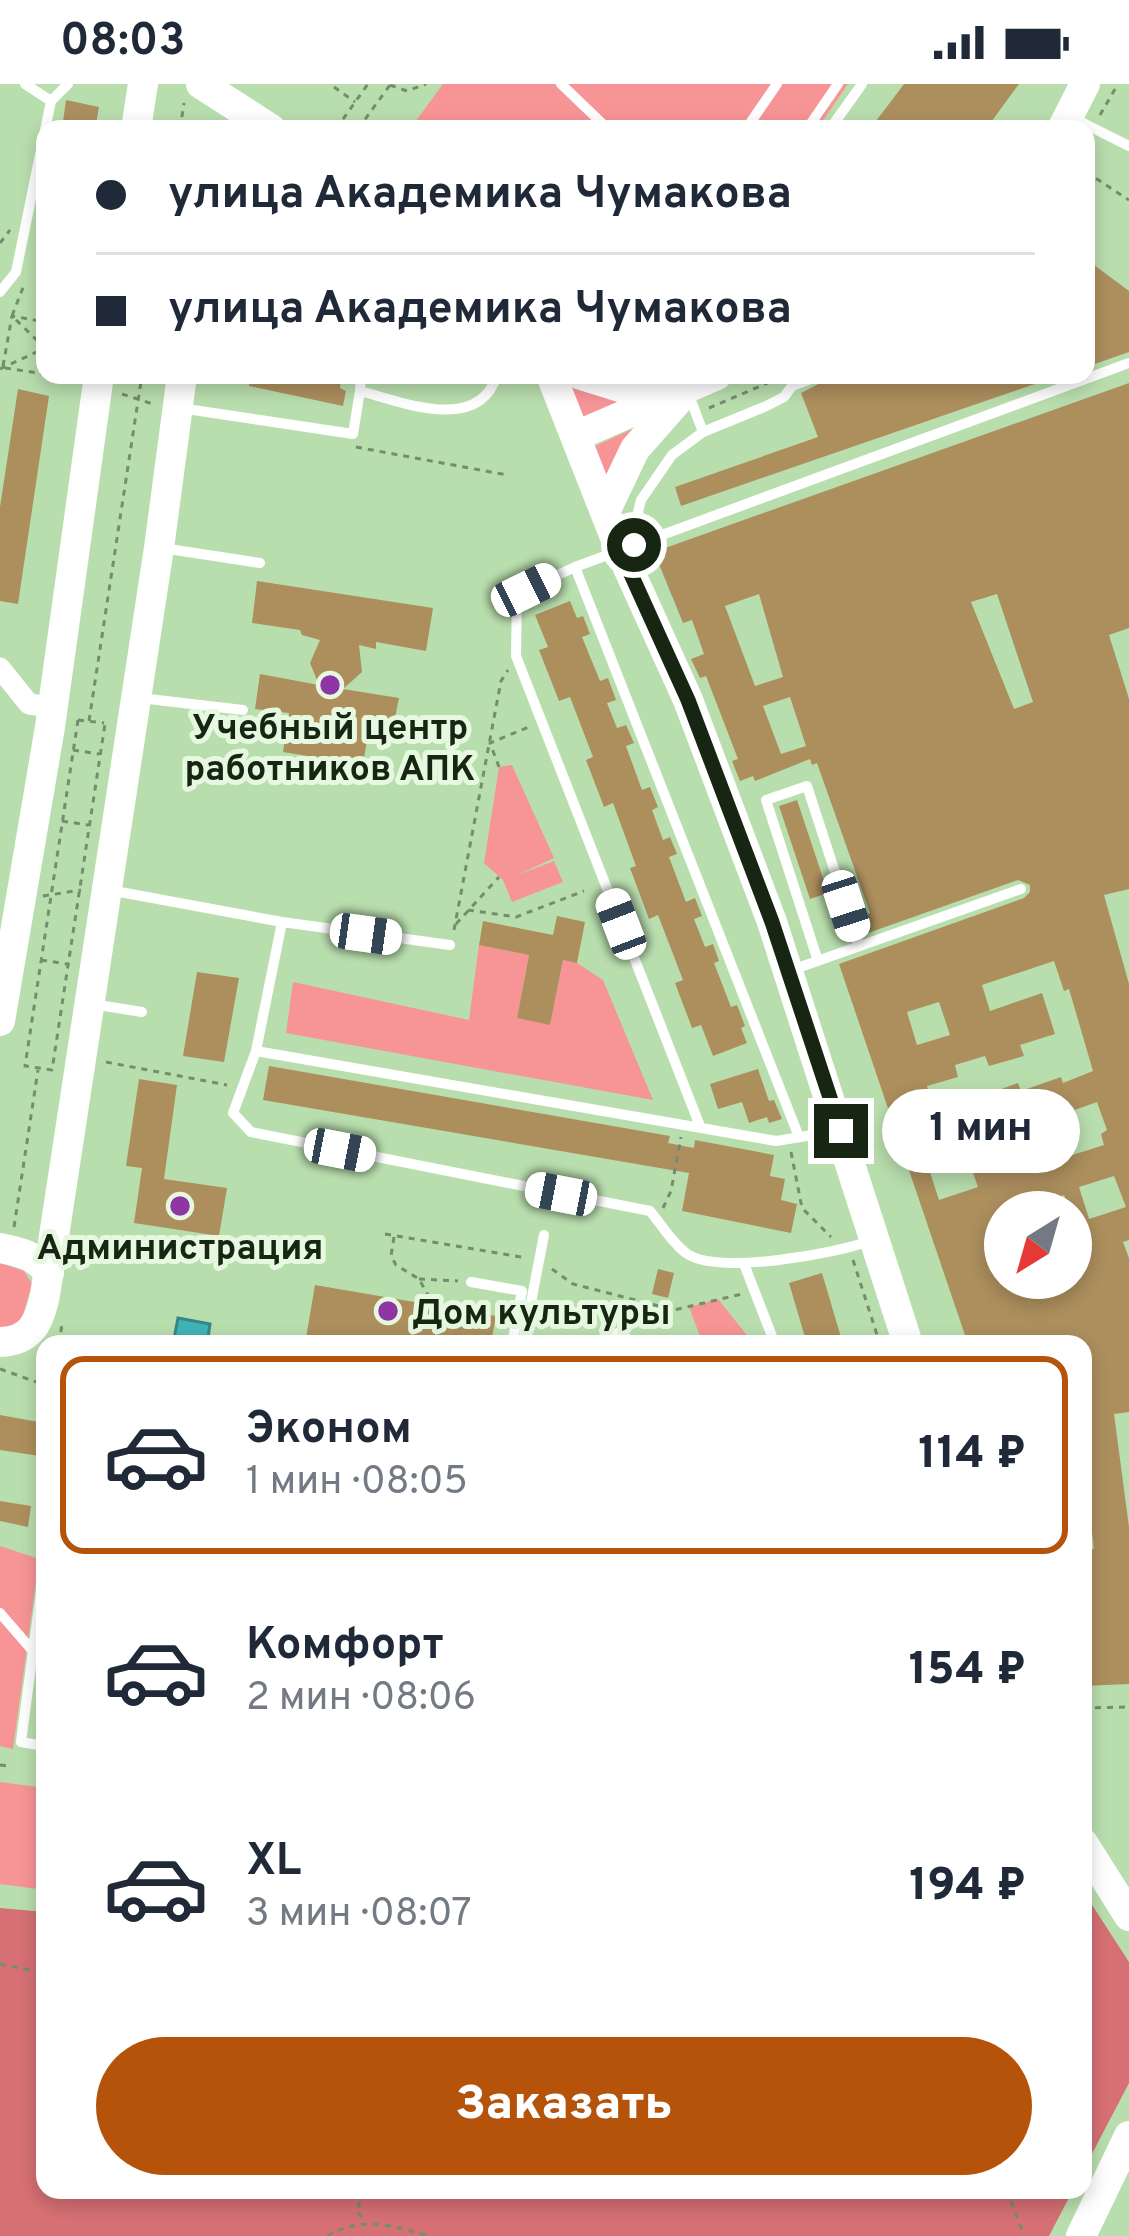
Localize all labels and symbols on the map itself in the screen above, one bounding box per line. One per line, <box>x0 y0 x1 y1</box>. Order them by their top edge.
route start <box>607 518 661 572</box>
car <box>486 558 566 622</box>
marker: Учебный центр работников АПК <box>317 672 343 698</box>
place label: Учебный центр работников АПК <box>184 707 476 794</box>
car <box>818 866 874 946</box>
car <box>591 884 651 964</box>
car <box>328 911 404 957</box>
callout: 1 мин <box>883 1089 1081 1173</box>
route end <box>814 1104 868 1158</box>
car <box>301 1125 379 1175</box>
car <box>522 1169 600 1219</box>
north arrow <box>984 1191 1092 1299</box>
marker: Администрация <box>167 1193 193 1219</box>
place label: Администрация <box>36 1227 324 1273</box>
place label: Дом культуры <box>412 1292 671 1338</box>
marker: Дом культуры <box>375 1298 401 1324</box>

